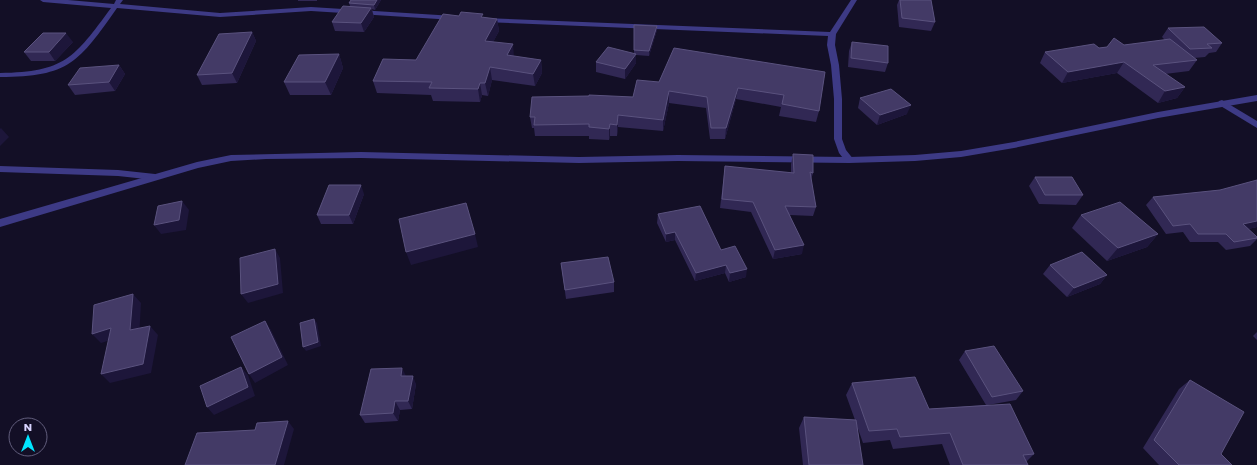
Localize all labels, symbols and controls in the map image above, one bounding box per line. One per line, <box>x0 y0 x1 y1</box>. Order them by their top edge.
north arrow <box>8 417 48 457</box>
text: N <box>24 419 32 435</box>

